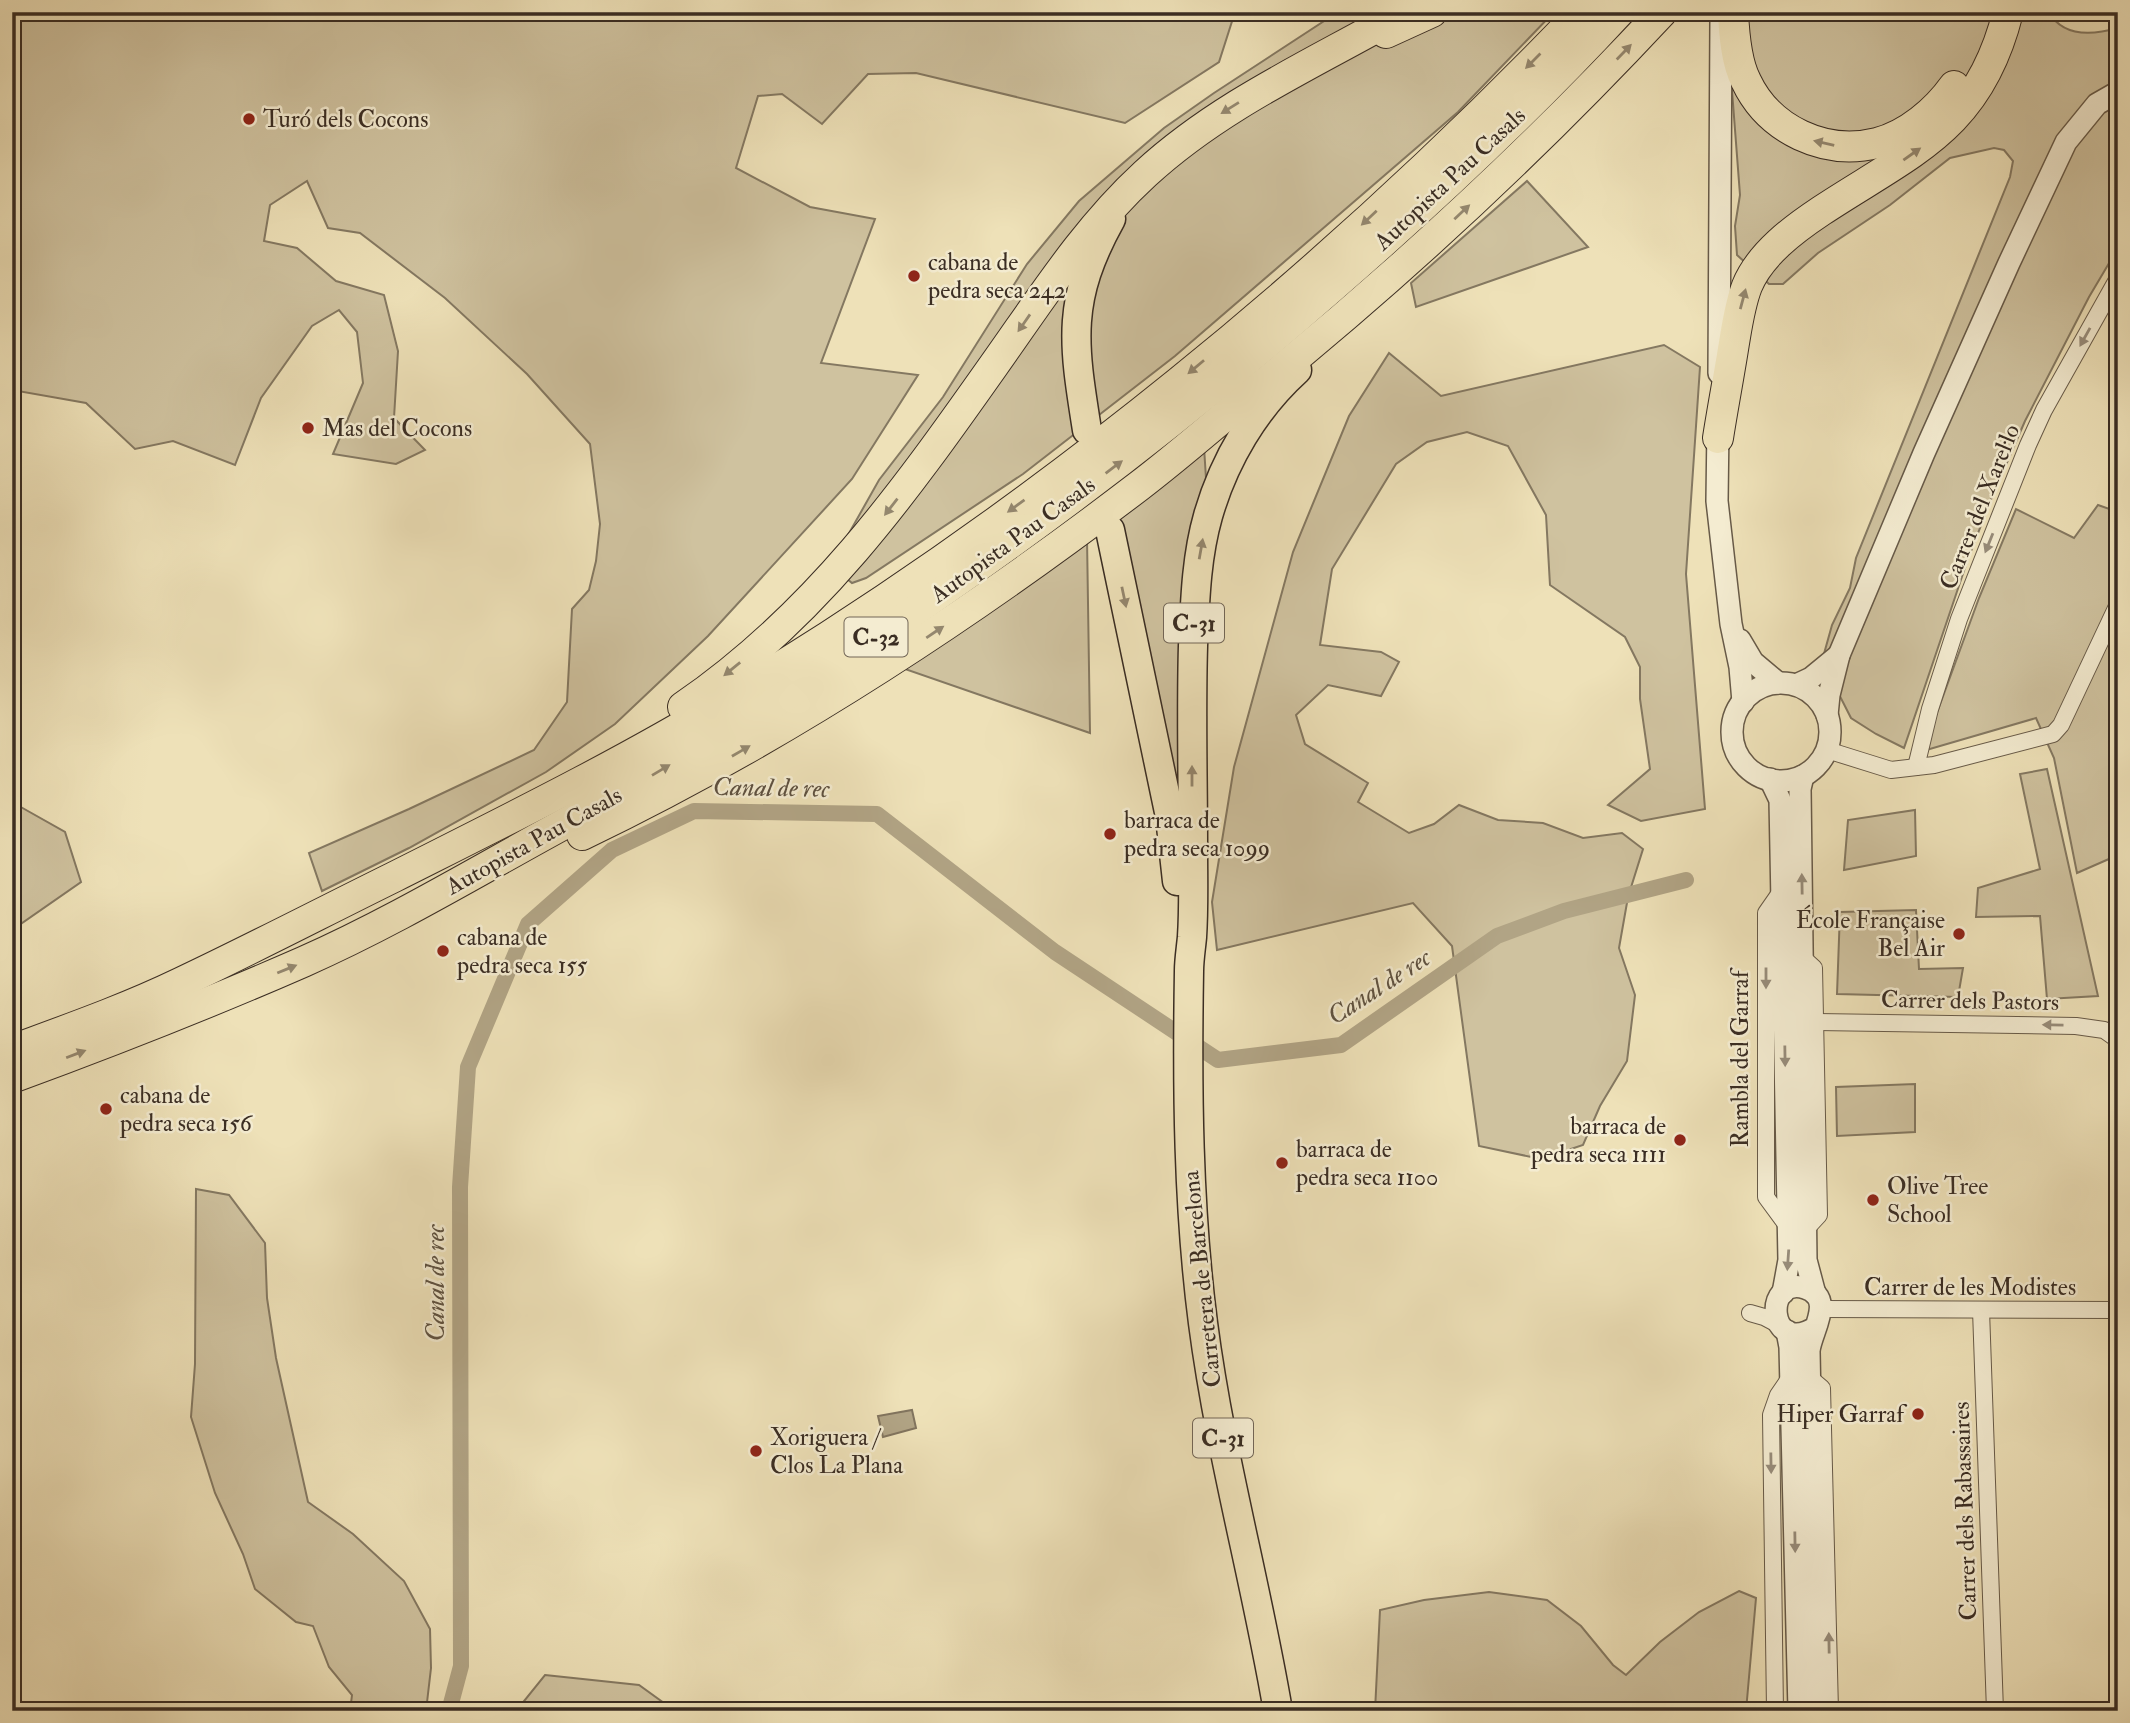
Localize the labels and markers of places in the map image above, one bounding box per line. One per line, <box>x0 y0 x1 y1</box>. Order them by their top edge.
place label: Turó dels Cocons <box>263 104 428 135</box>
marker: Turó dels Cocons <box>241 111 257 127</box>
place label: cabana de pedra seca 242 <box>927 247 1066 306</box>
marker: cabana de pedra seca 242 <box>906 268 922 284</box>
place label: Mas del Cocons <box>322 413 472 444</box>
marker: Mas del Cocons <box>300 420 316 436</box>
place label: barraca de pedra seca 1099 <box>1123 805 1270 864</box>
marker: barraca de pedra seca 1099 <box>1102 826 1118 842</box>
place label: École Française Bel Air <box>1796 904 1945 964</box>
place label: cabana de pedra seca 155 <box>456 922 588 981</box>
marker: École Française Bel Air <box>1951 926 1967 942</box>
marker: cabana de pedra seca 155 <box>435 943 451 959</box>
place label: cabana de pedra seca 156 <box>119 1080 254 1139</box>
marker: cabana de pedra seca 156 <box>98 1101 114 1117</box>
place label: barraca de pedra seca 1111 <box>1530 1111 1666 1170</box>
marker: barraca de pedra seca 1111 <box>1672 1132 1688 1148</box>
place label: barraca de pedra seca 1100 <box>1295 1134 1438 1193</box>
marker: barraca de pedra seca 1100 <box>1274 1155 1290 1171</box>
place label: Olive Tree School <box>1887 1171 1988 1230</box>
marker: Olive Tree School <box>1865 1192 1881 1208</box>
place label: Hiper Garraf <box>1776 1399 1907 1430</box>
marker: Hiper Garraf <box>1910 1406 1926 1422</box>
place label: Xoriguera / Clos La Plana <box>770 1422 904 1481</box>
marker: Xoriguera / Clos La Plana <box>748 1443 764 1459</box>

